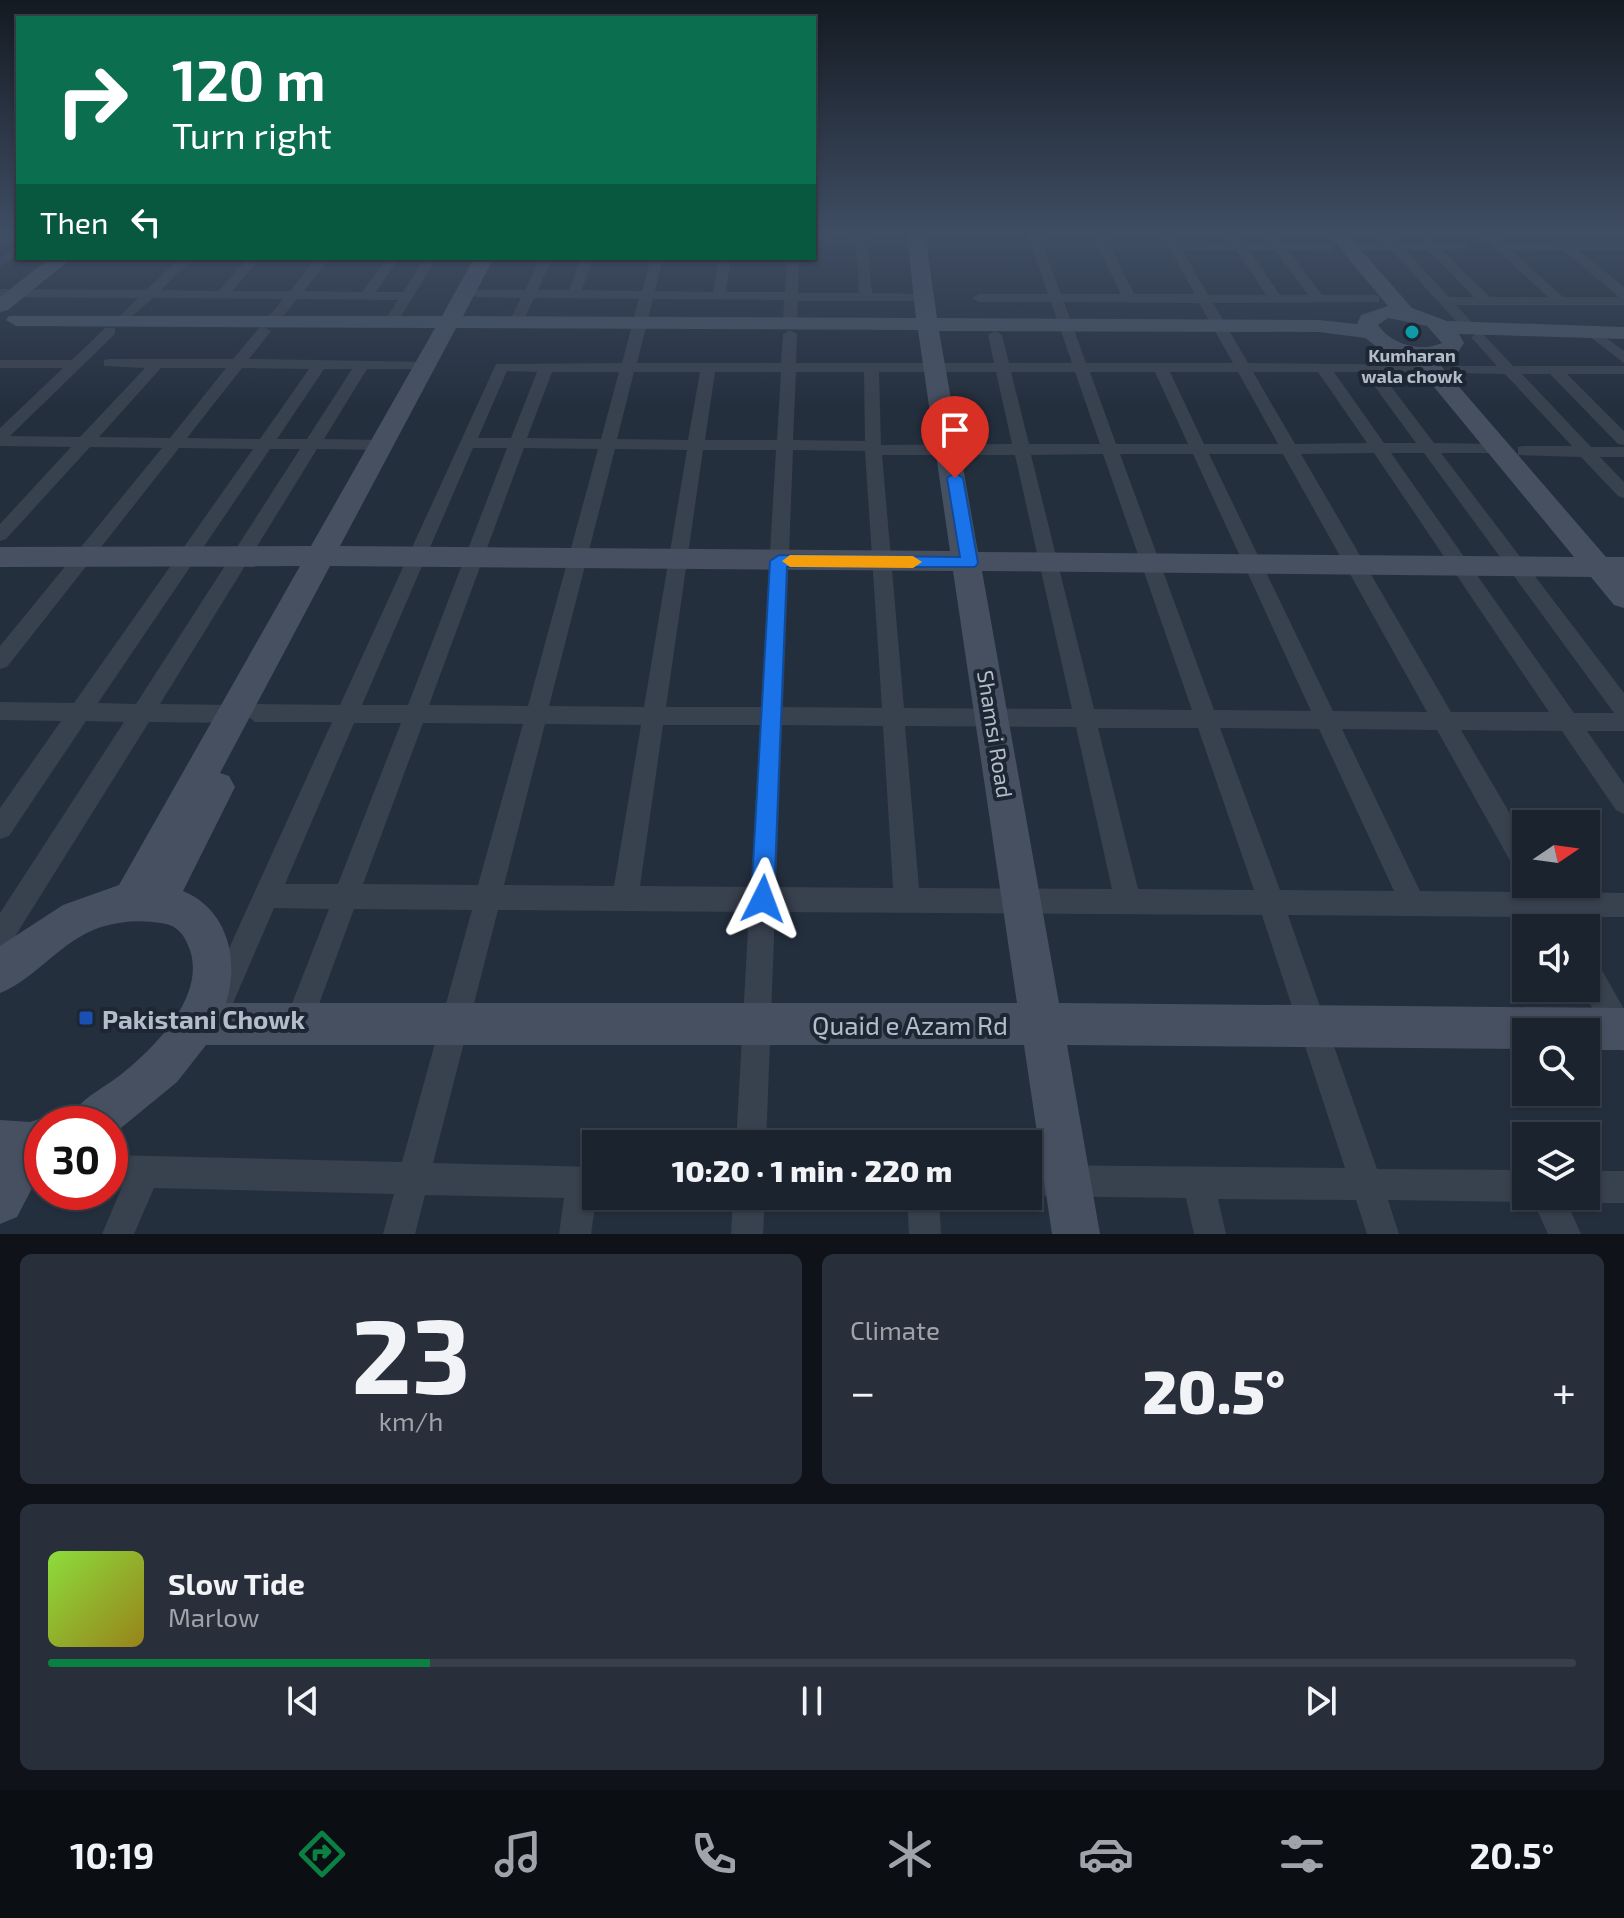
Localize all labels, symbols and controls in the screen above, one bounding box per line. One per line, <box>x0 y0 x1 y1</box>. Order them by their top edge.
text: 120 m <box>172 45 326 112</box>
icon: right <box>40 48 144 152</box>
text: Turn right <box>172 113 332 156</box>
icon: left <box>124 200 168 244</box>
text: Then <box>40 204 108 240</box>
marker: Kumharan wala chowk <box>1403 323 1421 341</box>
place label: Kumharan wala chowk <box>1361 344 1463 387</box>
pin <box>921 396 989 478</box>
icon: arrive <box>933 408 977 452</box>
street label: Shamsi Road <box>973 668 1019 800</box>
north arrow <box>1512 810 1600 898</box>
map controls <box>1512 810 1600 1210</box>
position arrow <box>721 857 805 941</box>
button: sound <box>1512 914 1600 1002</box>
place label: Pakistani Chowk <box>102 1003 305 1034</box>
marker: Pakistani Chowk <box>77 1009 95 1027</box>
street label: Quaid e Azam Rd <box>812 1009 1008 1040</box>
button: search <box>1512 1018 1600 1106</box>
speed limit sign: 30 <box>24 1106 128 1210</box>
button: layers <box>1512 1122 1600 1210</box>
text: 10:20 · 1 min · 220 m <box>672 1152 952 1188</box>
text: 23 <box>351 1290 471 1415</box>
text: Climate <box>850 1314 940 1345</box>
text: 20.5° <box>1142 1354 1285 1426</box>
text: − <box>850 1364 876 1417</box>
text: + <box>1552 1364 1576 1417</box>
text: km/h <box>379 1405 443 1436</box>
text: Slow Tide <box>168 1565 305 1601</box>
text: Marlow <box>168 1601 259 1632</box>
icon: previous <box>281 1679 325 1723</box>
icon: pause <box>790 1679 834 1723</box>
icon: next <box>1299 1679 1343 1723</box>
icon: directions <box>294 1826 350 1882</box>
icon: music <box>490 1826 546 1882</box>
icon: phone <box>686 1826 742 1882</box>
icon: climate <box>882 1826 938 1882</box>
icon: car <box>1078 1826 1134 1882</box>
icon: filters <box>1274 1826 1330 1882</box>
text: 10:19 <box>70 1833 154 1876</box>
text: 20.5° <box>1469 1833 1554 1876</box>

